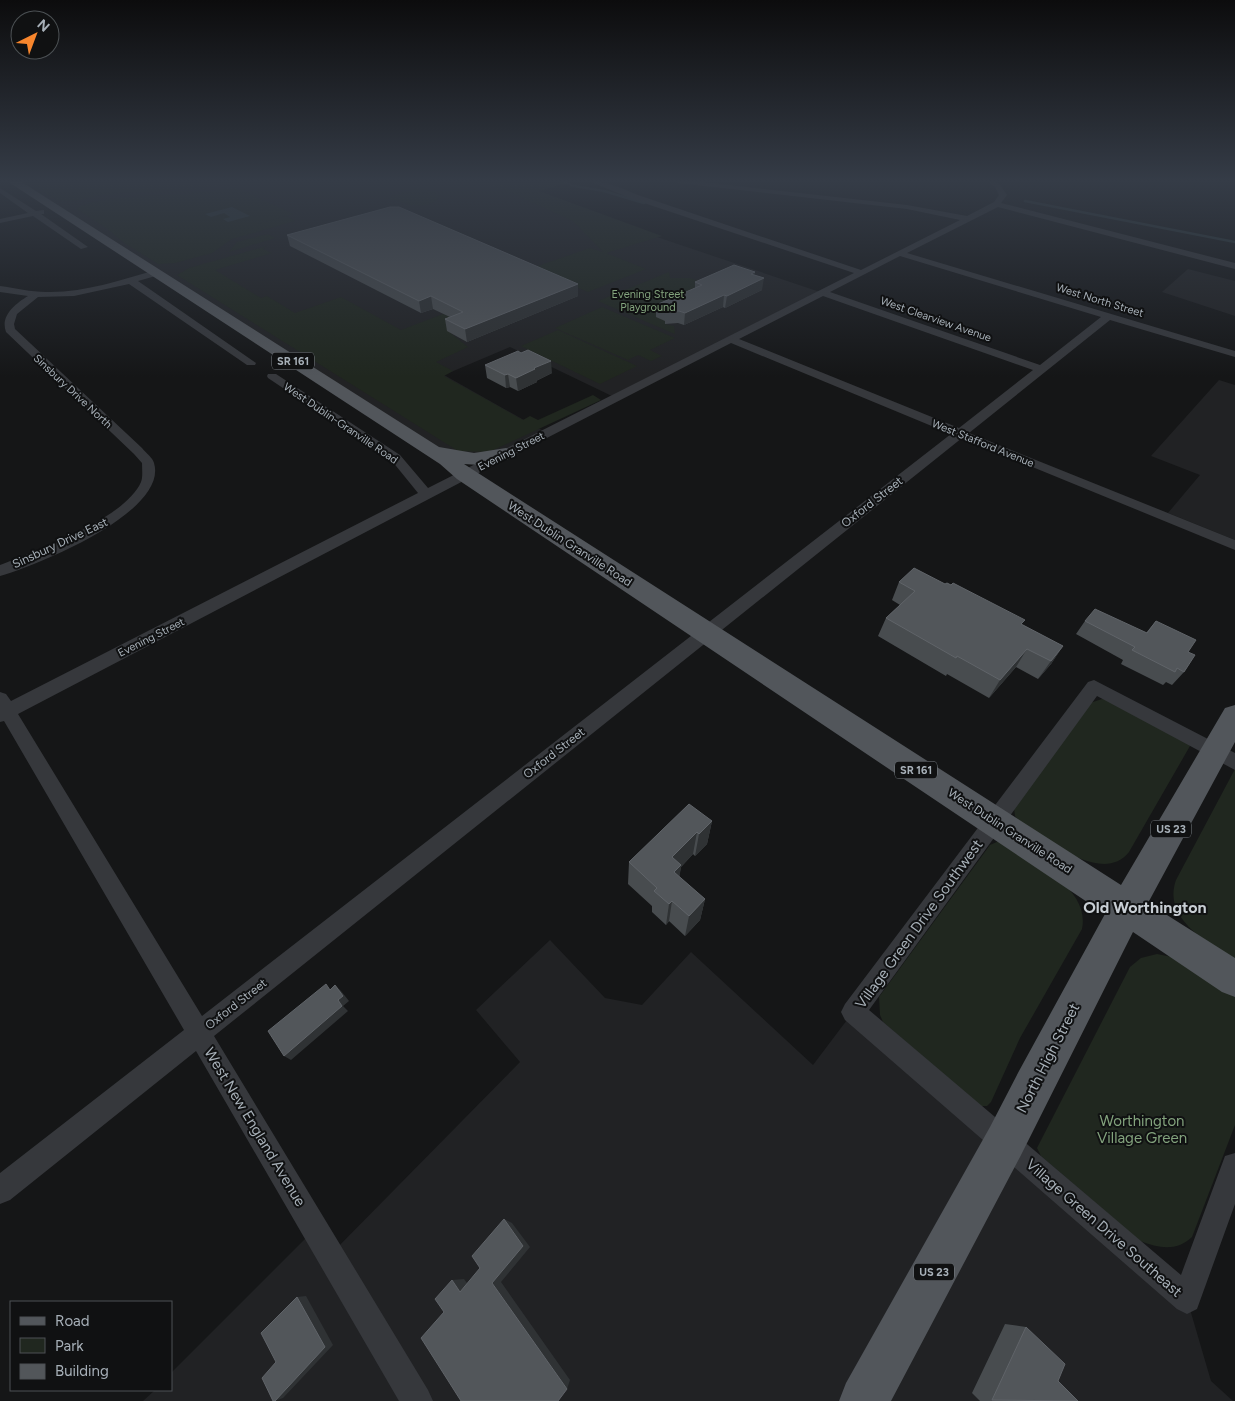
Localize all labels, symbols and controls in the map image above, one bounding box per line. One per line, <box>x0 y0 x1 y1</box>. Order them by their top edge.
north arrow <box>10 10 60 60</box>
text: N <box>34 16 53 36</box>
street label: West North Street <box>1055 281 1145 320</box>
park label: Evening Street Playground <box>612 288 684 314</box>
street label: West Clearview Avenue <box>879 294 993 345</box>
street label: Sinsbury Drive North <box>31 352 115 431</box>
road number: SR 161 <box>272 352 314 370</box>
street label: West Dublin-Granville Road <box>281 380 400 467</box>
street label: West Stafford Avenue <box>930 417 1036 470</box>
street label: Evening Street <box>476 429 547 474</box>
street label: Oxford Street <box>839 473 906 530</box>
street label: West Dublin Granville Road <box>505 499 635 589</box>
street label: Sinsbury Drive East <box>10 515 110 571</box>
street label: Evening Street <box>116 615 187 660</box>
street label: Oxford Street <box>521 724 588 781</box>
road number: SR 161 <box>895 762 937 778</box>
street label: West Dublin Granville Road <box>945 786 1075 876</box>
road number: US 23 <box>1151 821 1191 838</box>
street label: Village Green Drive Southwest <box>852 836 987 1012</box>
district label: Old Worthington <box>1083 898 1207 917</box>
street label: Oxford Street <box>203 975 270 1032</box>
street label: North High Street <box>1013 1000 1084 1116</box>
street label: West New England Avenue <box>200 1044 310 1210</box>
park label: Worthington Village Green <box>1097 1112 1187 1147</box>
street label: Village Green Drive Southeast <box>1022 1155 1186 1301</box>
road number: US 23 <box>914 1264 954 1280</box>
legend <box>10 1301 172 1391</box>
text: Road <box>55 1312 90 1330</box>
text: Park <box>55 1337 84 1355</box>
text: Building <box>55 1362 109 1380</box>

